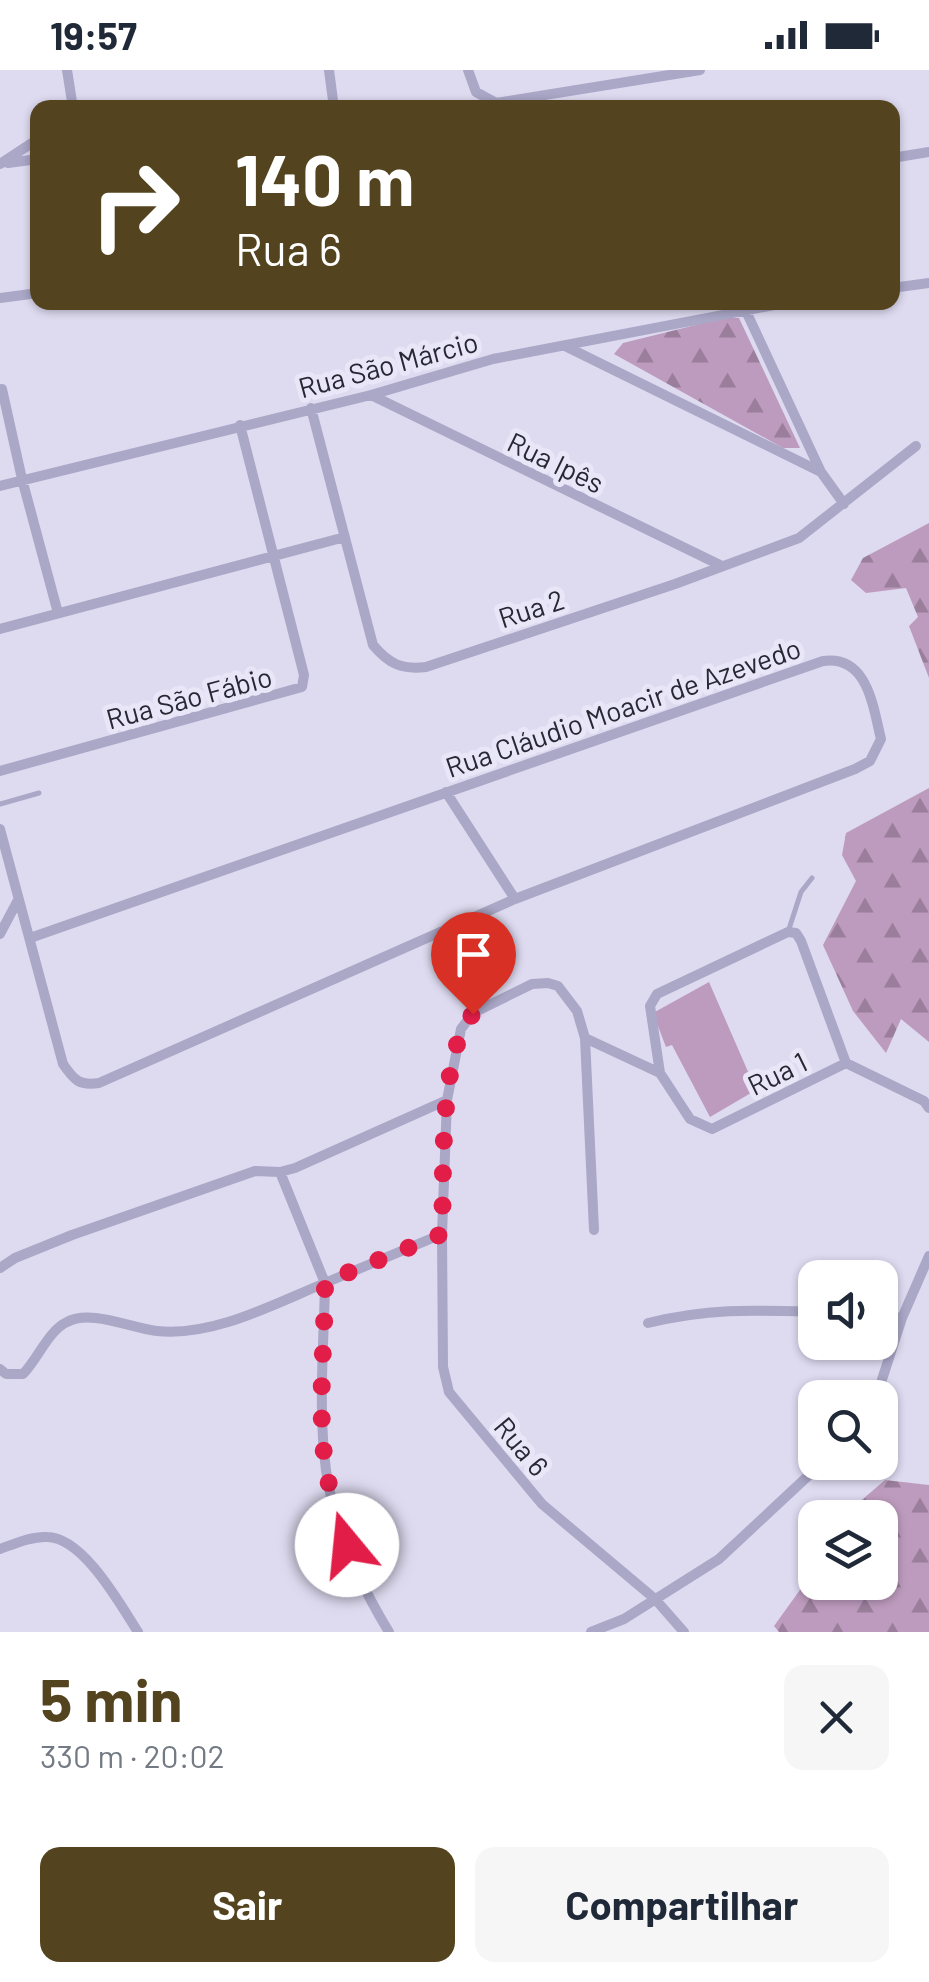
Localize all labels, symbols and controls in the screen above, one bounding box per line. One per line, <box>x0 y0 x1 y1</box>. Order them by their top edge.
text: 19:57 <box>50 12 137 58</box>
text: 140 m <box>235 136 414 220</box>
icon: right <box>70 140 200 270</box>
text: Rua 6 <box>235 221 342 275</box>
street label: Rua São Márcio <box>294 324 482 404</box>
street label: Rua Ipês <box>502 424 610 500</box>
street label: Rua 2 <box>494 581 568 635</box>
street label: Rua Cláudio Moacir de Azevedo <box>441 630 805 784</box>
street label: Rua São Fábio <box>102 659 276 735</box>
pin <box>431 912 516 1015</box>
icon: arrive <box>446 927 501 982</box>
street label: Rua 1 <box>742 1044 812 1102</box>
map controls <box>798 1260 898 1600</box>
button: sound <box>798 1260 898 1360</box>
button: search <box>798 1380 898 1480</box>
street label: Rua 6 <box>488 1410 556 1482</box>
position arrow <box>295 1493 399 1597</box>
button: layers <box>798 1500 898 1600</box>
text: 5 min <box>40 1662 183 1734</box>
button: close <box>784 1665 889 1770</box>
text: 330 m · 20:02 <box>40 1736 225 1774</box>
button: Sair <box>40 1847 455 1962</box>
button: Compartilhar <box>475 1847 889 1962</box>

